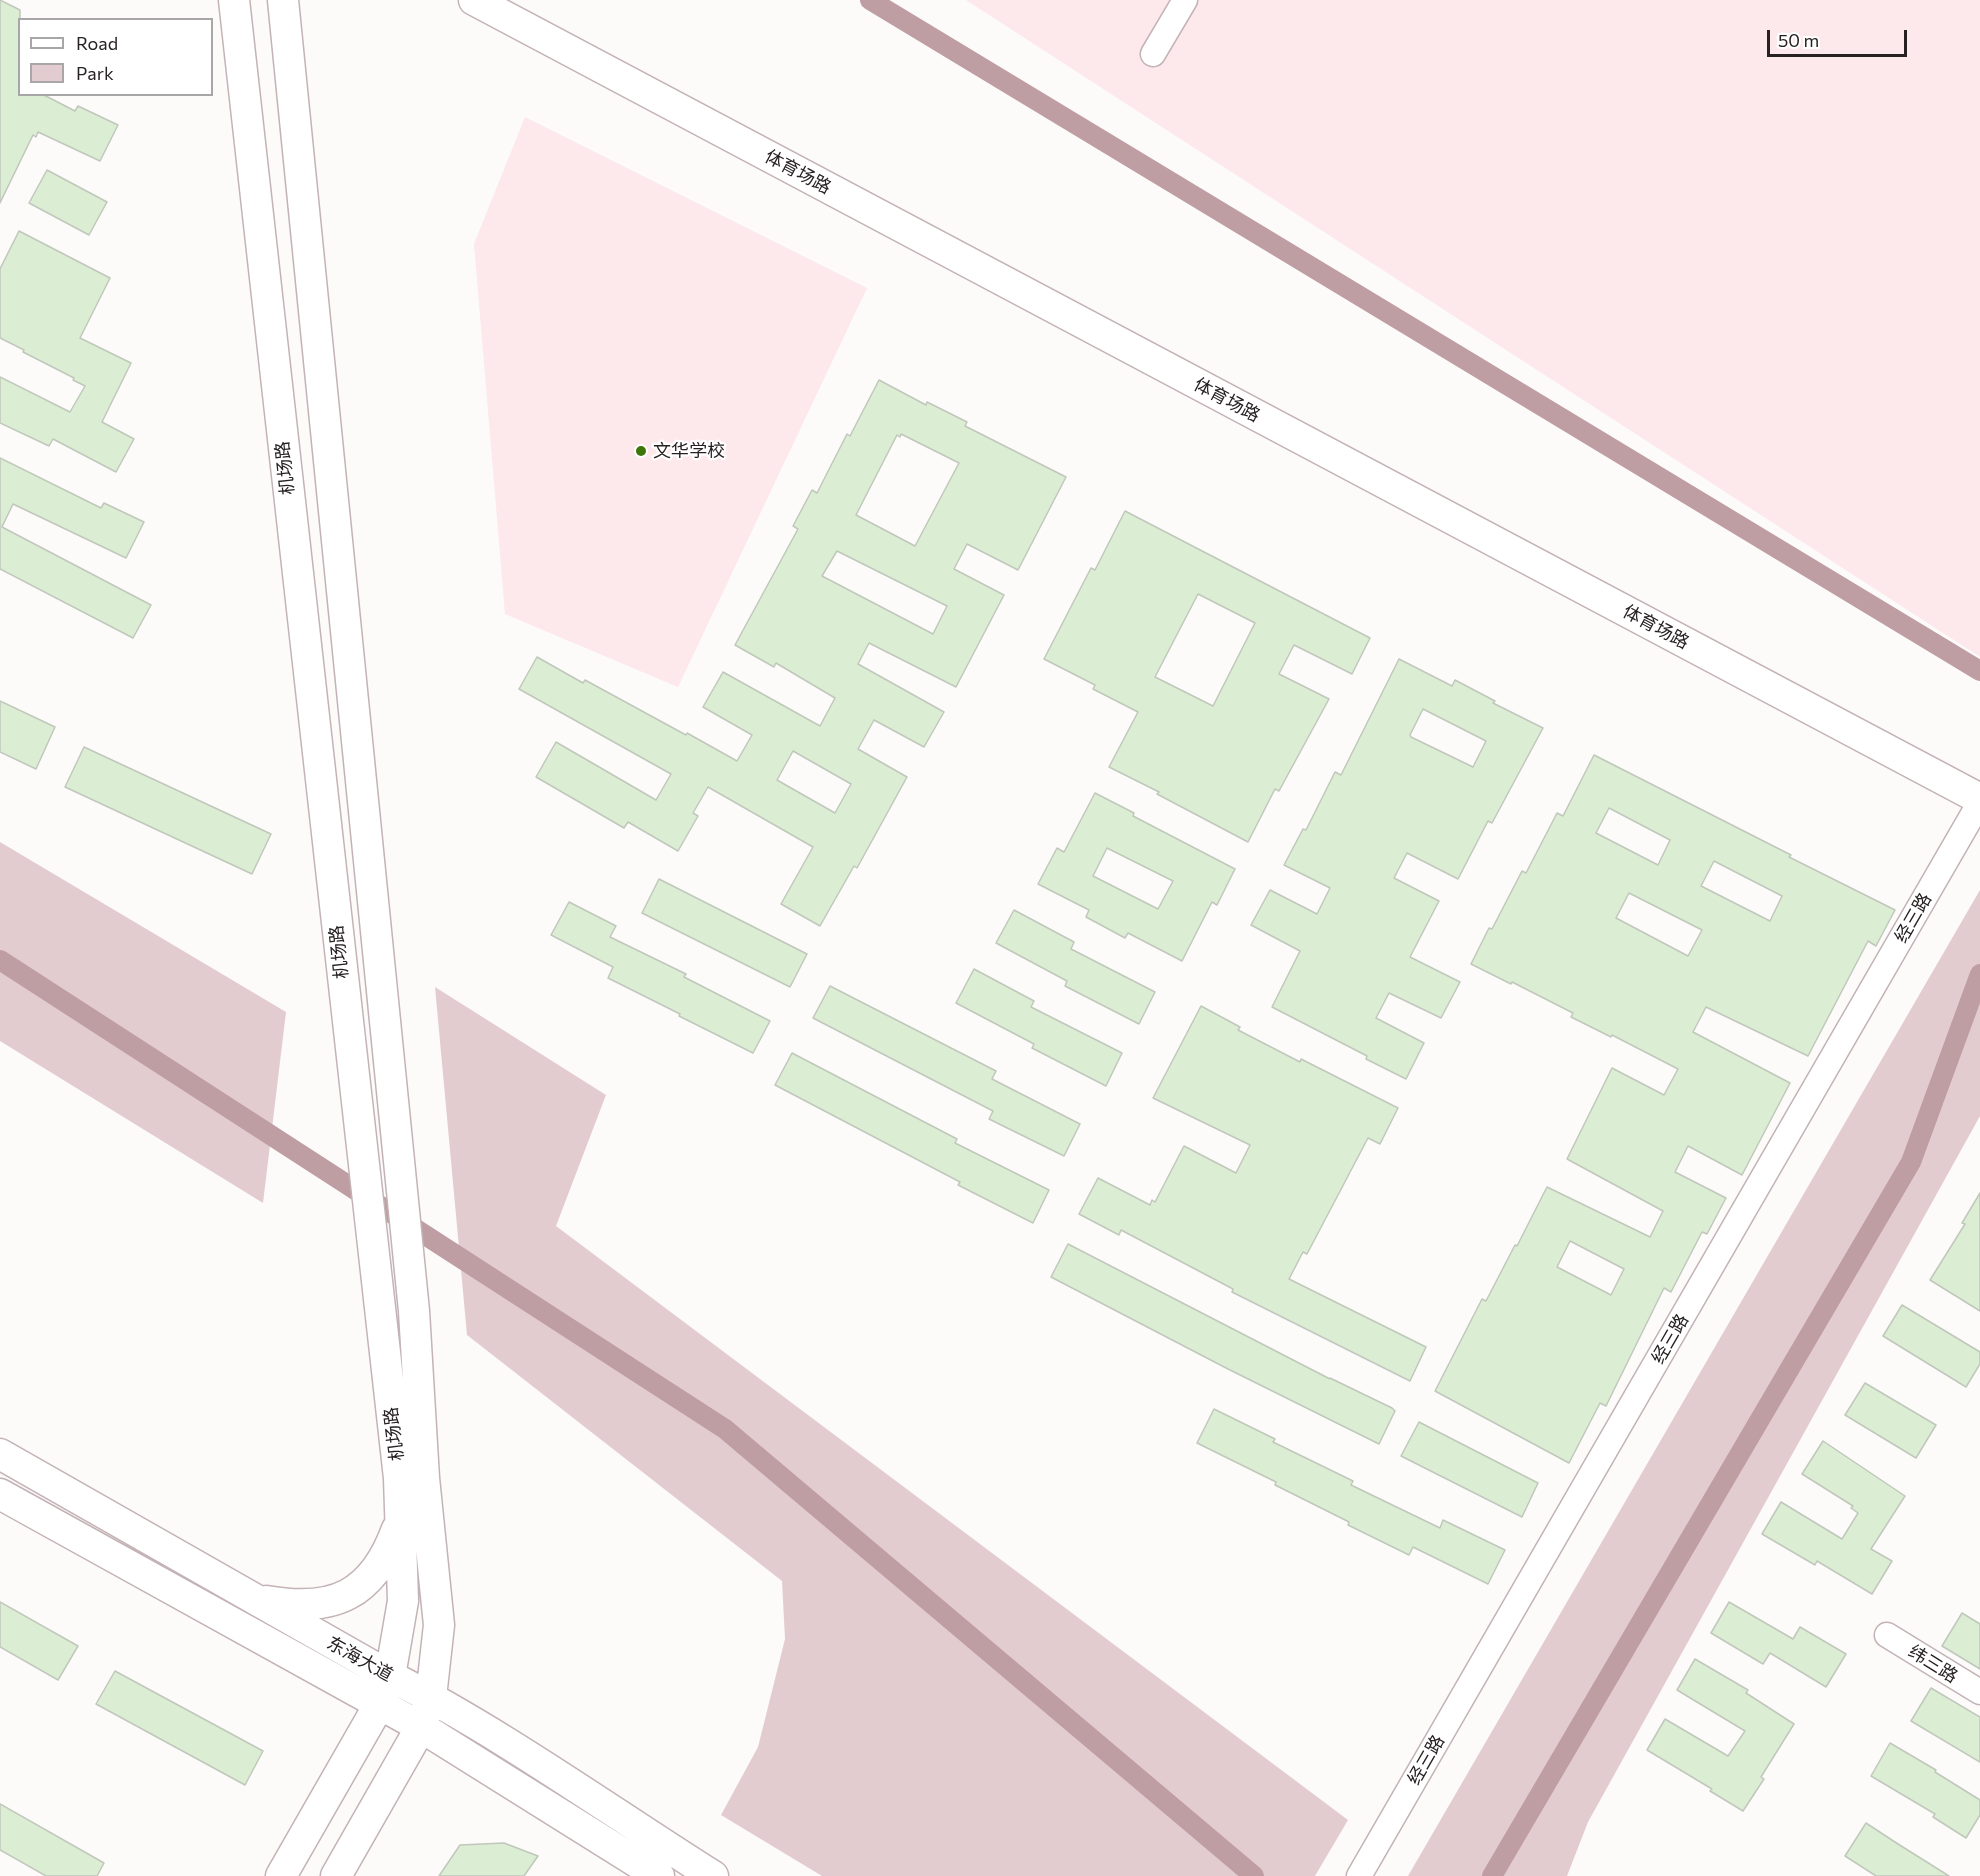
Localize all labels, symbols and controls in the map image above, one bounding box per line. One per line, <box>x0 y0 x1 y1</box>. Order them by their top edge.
legend <box>18 18 213 96</box>
scale bar <box>1770 18 1910 56</box>
text: 50 m <box>1778 29 1819 51</box>
text: Road <box>76 32 118 54</box>
text: Park <box>76 62 114 84</box>
street label: 体育场路 <box>761 146 835 198</box>
street label: 体育场路 <box>1190 374 1264 426</box>
street label: 机场路 <box>271 440 299 496</box>
place label: 文华学校 <box>653 440 725 462</box>
marker: 文华学校 <box>634 444 648 458</box>
street label: 体育场路 <box>1619 601 1693 653</box>
street label: 经三路 <box>1890 889 1936 947</box>
street label: 机场路 <box>325 924 353 980</box>
street label: 经三路 <box>1647 1310 1693 1368</box>
street label: 机场路 <box>380 1406 408 1462</box>
street label: 东海大道 <box>323 1632 397 1686</box>
street label: 纬三路 <box>1904 1641 1962 1687</box>
street label: 经三路 <box>1403 1731 1449 1789</box>

